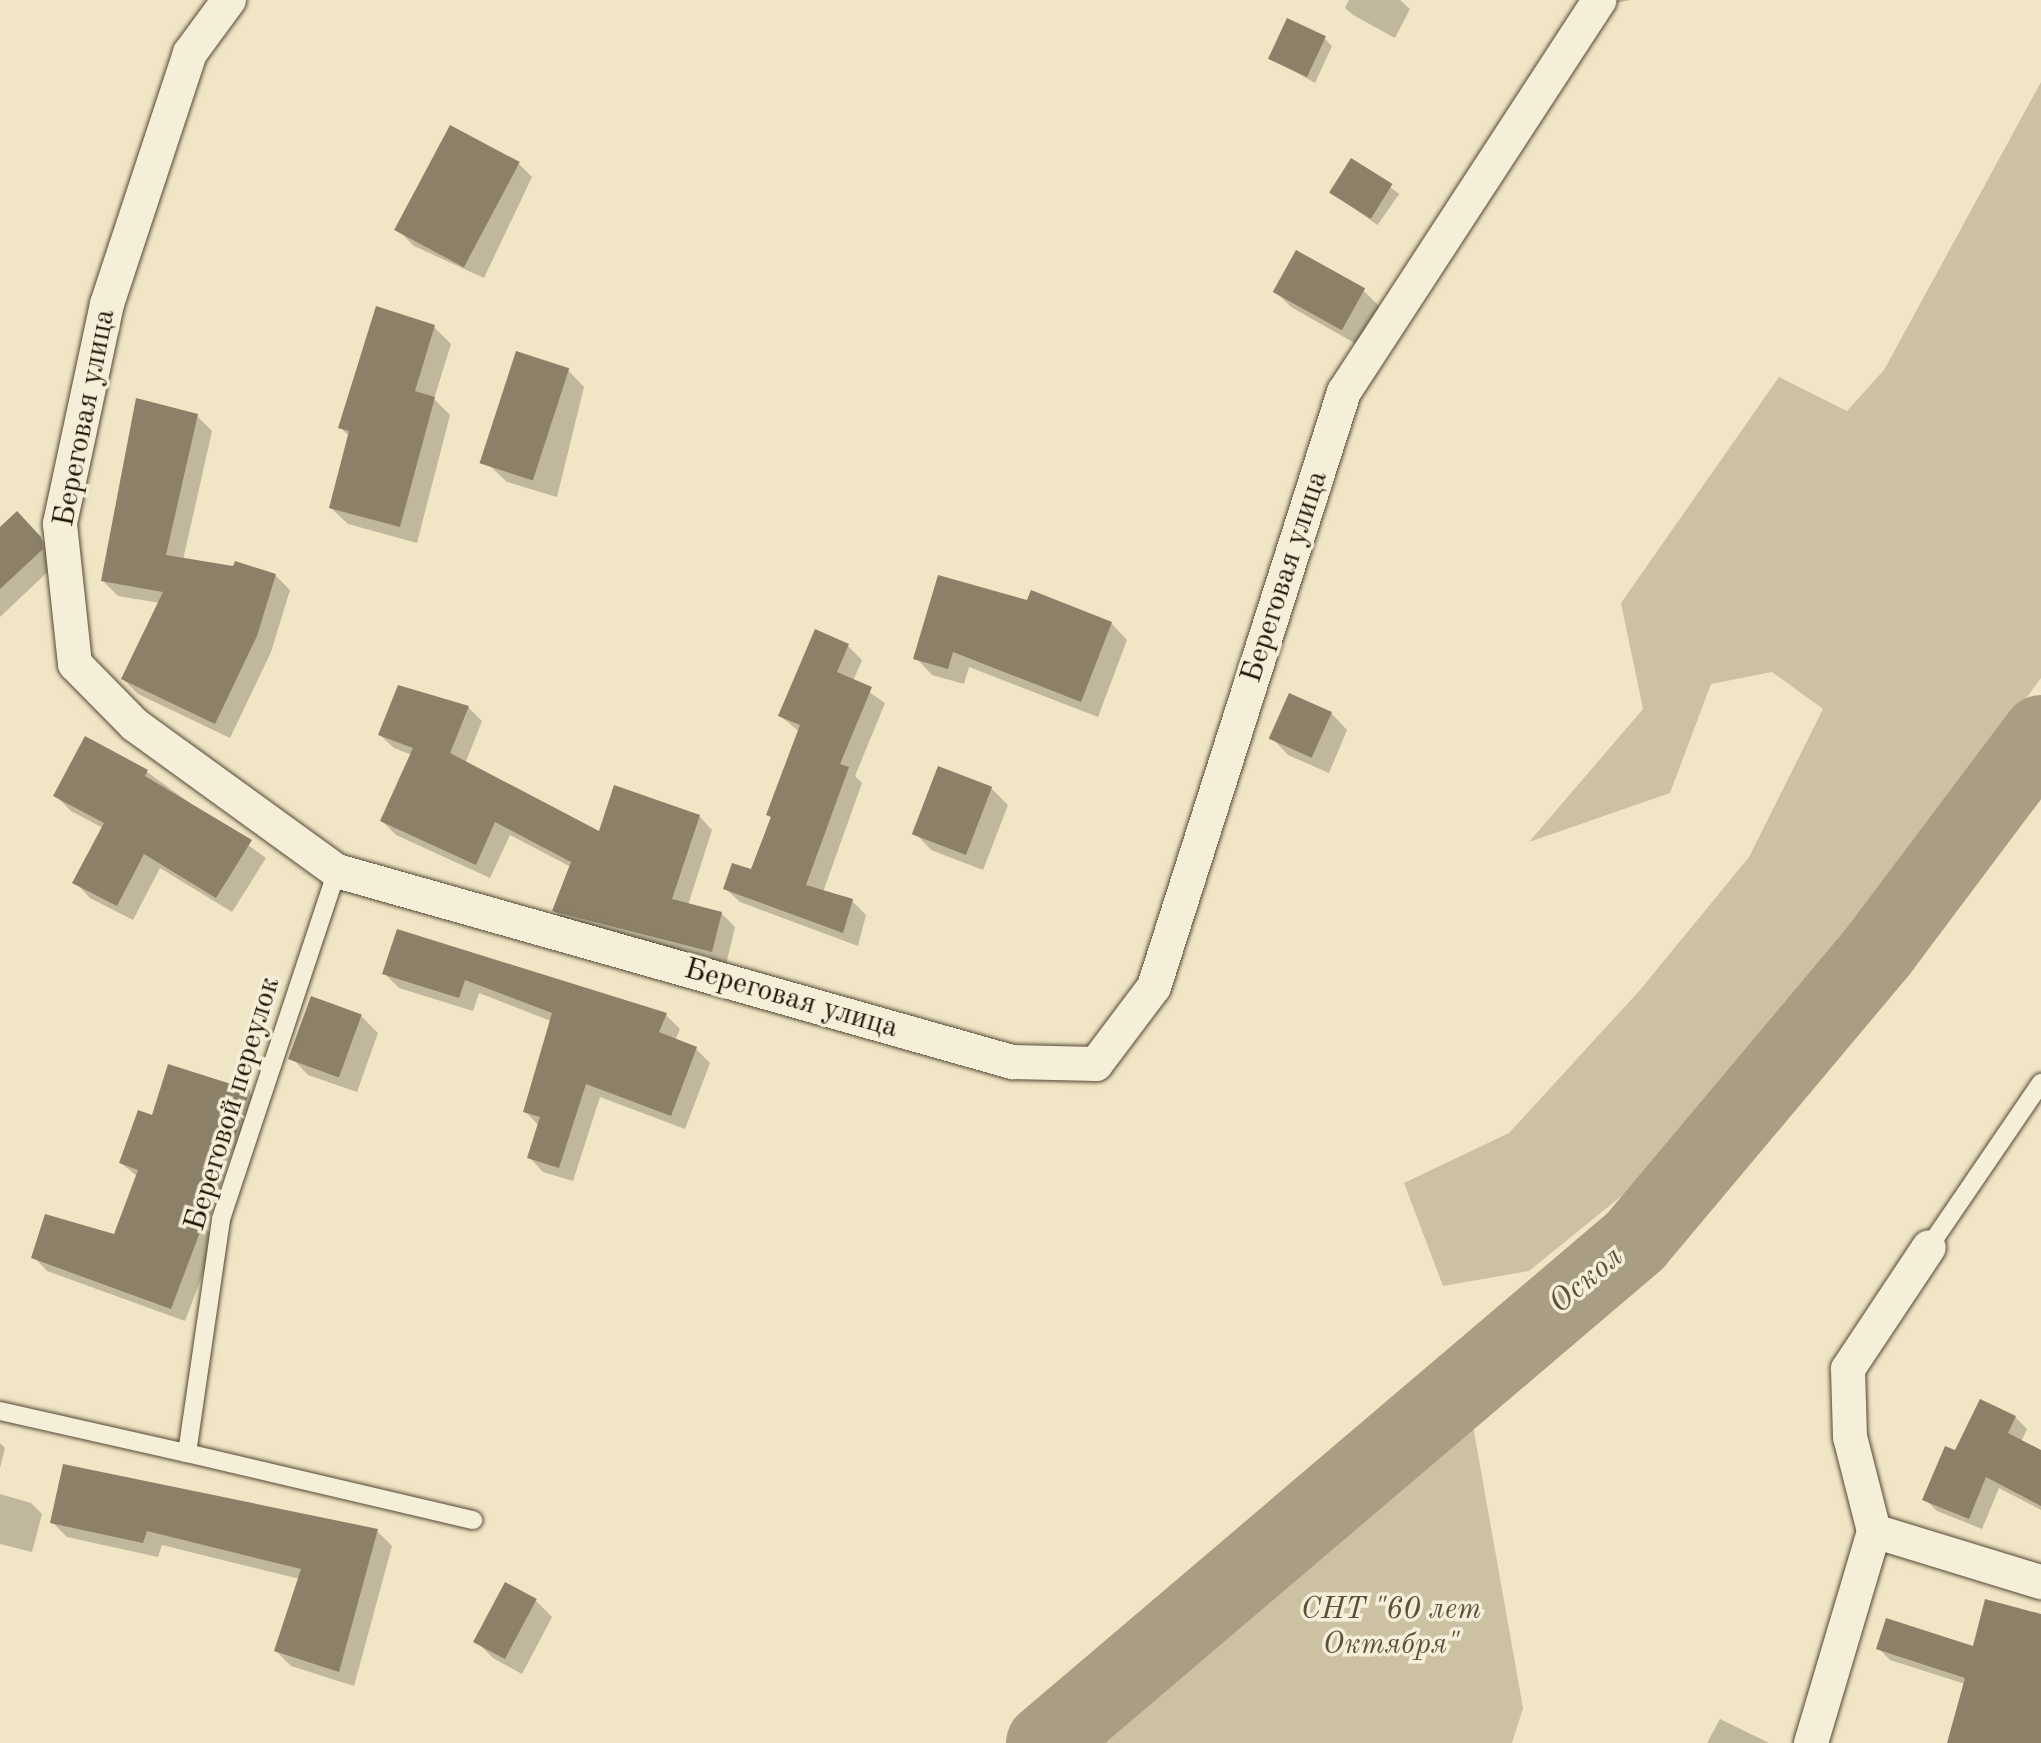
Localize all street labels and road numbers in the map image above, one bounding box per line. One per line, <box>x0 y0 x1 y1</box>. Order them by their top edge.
street label: Береговая улица <box>46 306 124 530</box>
street label: Береговая улица <box>1234 466 1336 688</box>
street label: Береговая улица <box>680 951 902 1047</box>
street label: Береговой переулок <box>177 973 289 1235</box>

